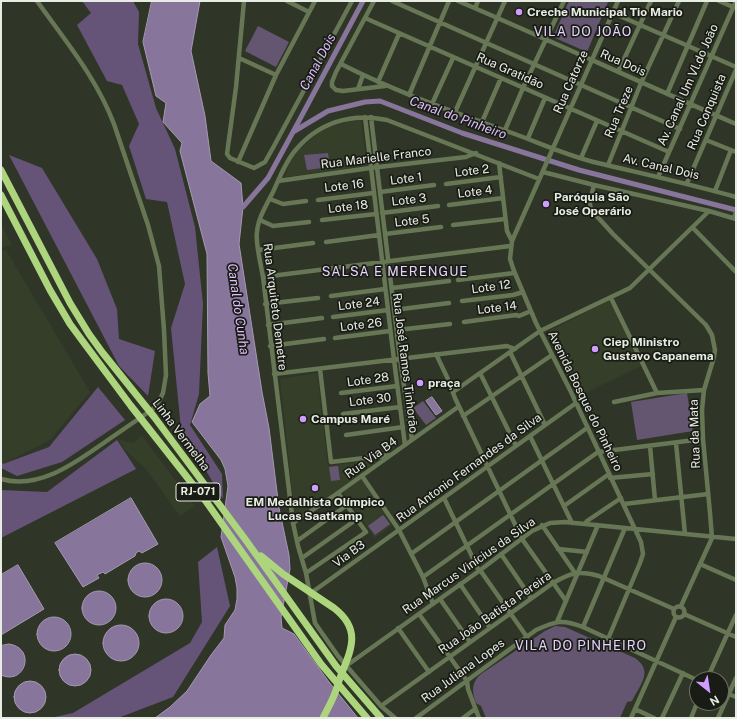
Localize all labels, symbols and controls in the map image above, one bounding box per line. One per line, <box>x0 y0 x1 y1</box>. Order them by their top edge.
place label: Creche Municipal Tio Mario <box>527 5 683 19</box>
marker: Creche Municipal Tio Mario <box>514 7 524 17</box>
street label: Av. Canal Um Vl.do João <box>655 22 721 148</box>
district label: VILA DO JOÃO <box>534 24 632 40</box>
water label: Canal Dois <box>297 31 339 93</box>
street label: Rua Dois <box>598 47 648 79</box>
street label: Rua Catorze <box>551 48 591 116</box>
street label: Rua Gratidão <box>474 50 546 92</box>
street label: Rua Conquista <box>685 72 729 152</box>
street label: Rua Treze <box>602 84 636 140</box>
water label: Canal do Pinheiro <box>407 93 509 143</box>
street label: Rua Marielle Franco <box>320 144 432 172</box>
street label: Av. Canal Dois <box>621 151 701 183</box>
street label: Lote 2 <box>454 162 490 180</box>
street label: Lote 1 <box>389 170 423 188</box>
street label: Lote 16 <box>323 176 365 196</box>
street label: Lote 4 <box>457 183 493 201</box>
place label: Paróquia São José Operário <box>554 190 631 218</box>
street label: Lote 3 <box>391 191 427 209</box>
street label: Lote 18 <box>327 197 369 217</box>
marker: Paróquia São José Operário <box>541 199 551 209</box>
street label: Lote 5 <box>394 212 430 230</box>
street label: Rua Arquiteto Demetre <box>260 243 290 371</box>
water label: Canal do Cunha <box>224 262 252 356</box>
district label: SALSA E MERENGUE <box>322 264 468 280</box>
street label: Lote 12 <box>470 277 512 297</box>
street label: Rua José Ramos Tinhorão <box>389 292 421 434</box>
street label: Lote 24 <box>337 294 381 314</box>
street label: Lote 14 <box>476 298 518 318</box>
street label: Lote 26 <box>339 315 383 335</box>
street label: Avenida Bosque do Pinheiro <box>545 328 625 474</box>
place label: Ciep Ministro Gustavo Capanema <box>603 335 714 363</box>
marker: Ciep Ministro Gustavo Capanema <box>590 344 600 354</box>
street label: Lote 28 <box>346 370 390 390</box>
place label: praça <box>428 376 460 390</box>
marker: praça <box>415 378 425 388</box>
street label: Lote 30 <box>348 390 392 410</box>
street label: Linha Vermelha <box>149 396 213 474</box>
street label: Rua da Mata <box>687 399 703 469</box>
street label: Rua Antonio Fernandes da Silva <box>394 410 544 526</box>
place label: Campus Maré <box>311 412 390 426</box>
marker: Campus Maré <box>298 414 308 424</box>
street label: Rua Via B4 <box>342 434 400 482</box>
road number: RJ-071 <box>176 483 220 501</box>
marker: EM Medalhista Olímpico Lucas Saatkamp <box>310 483 320 493</box>
place label: EM Medalhista Olímpico Lucas Saatkamp <box>246 495 384 523</box>
street label: Rua Marcus Vinícius da Silva <box>400 515 538 617</box>
street label: Via B3 <box>330 538 368 570</box>
street label: Rua João Batista Pereira <box>436 569 554 657</box>
street label: Rua Juliana Lopes <box>419 636 507 706</box>
district label: VILA DO PINHEIRO <box>515 638 647 654</box>
north arrow <box>689 671 729 711</box>
text: N <box>708 693 721 708</box>

